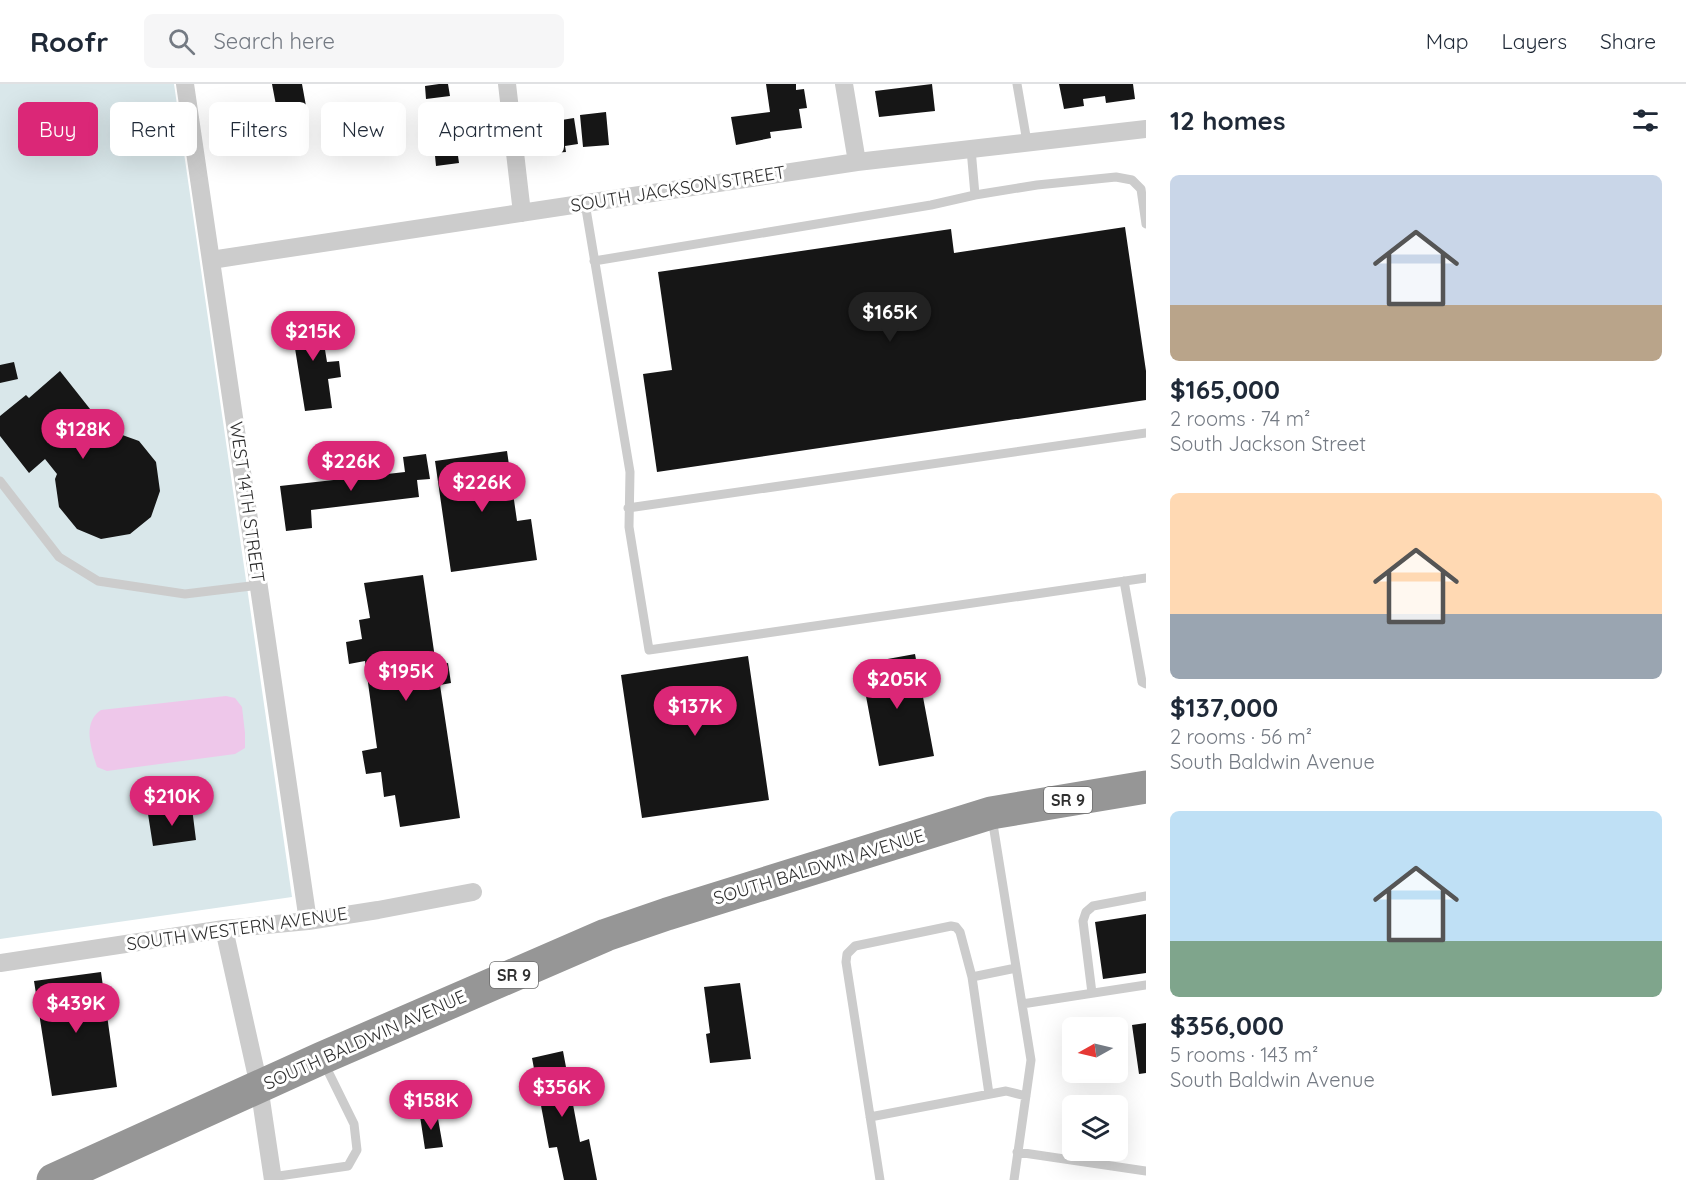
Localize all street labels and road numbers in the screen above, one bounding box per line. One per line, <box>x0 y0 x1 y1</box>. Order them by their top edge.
street label: SOUTH JACKSON STREET <box>569 160 787 217</box>
street label: WEST 14TH STREET <box>225 420 270 584</box>
road number: SR 9 <box>1044 787 1092 813</box>
street label: SOUTH BALDWIN AVENUE <box>711 823 927 910</box>
street label: SOUTH WESTERN AVENUE <box>125 902 349 955</box>
road number: SR 9 <box>490 962 538 988</box>
street label: SOUTH BALDWIN AVENUE <box>260 984 470 1095</box>

